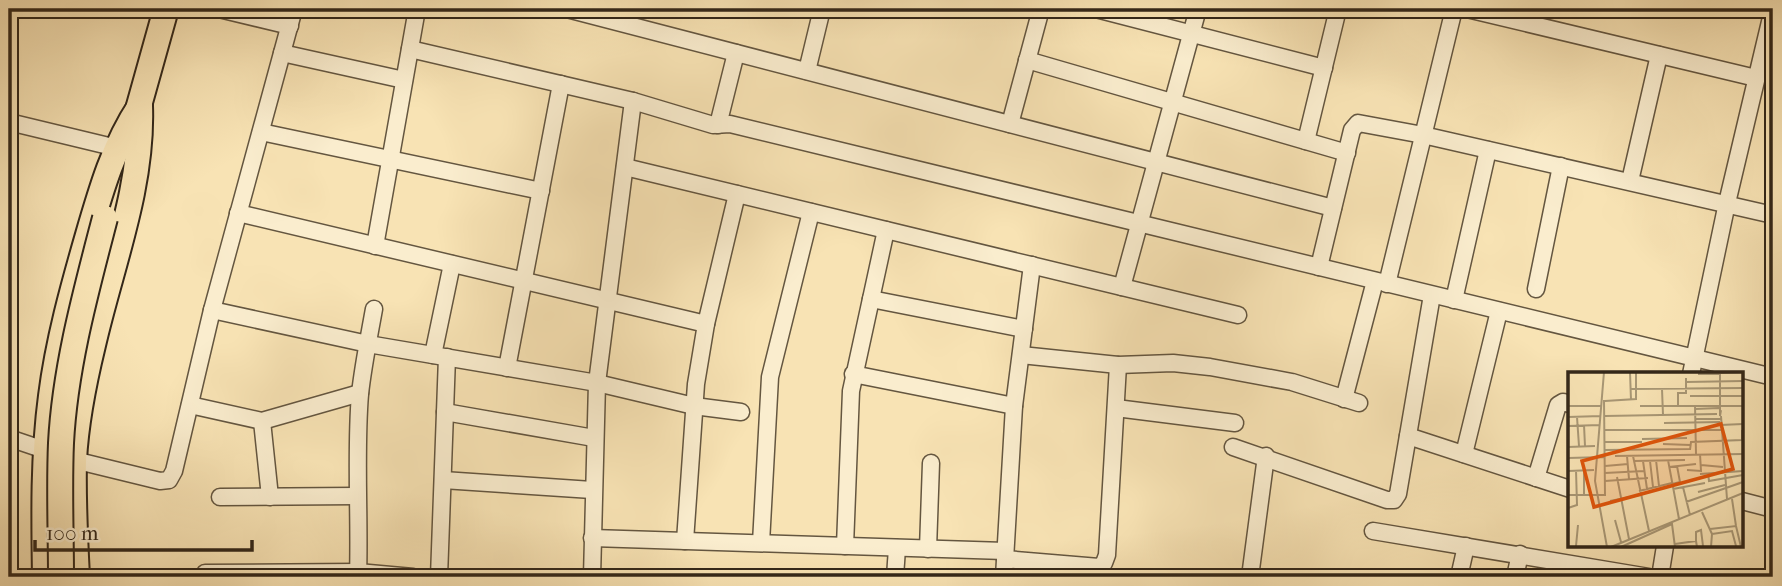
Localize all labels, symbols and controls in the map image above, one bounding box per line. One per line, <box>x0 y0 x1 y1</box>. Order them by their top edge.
inset map <box>1568 372 1744 548</box>
scale bar <box>35 509 252 553</box>
text: 100 m <box>46 521 99 545</box>

